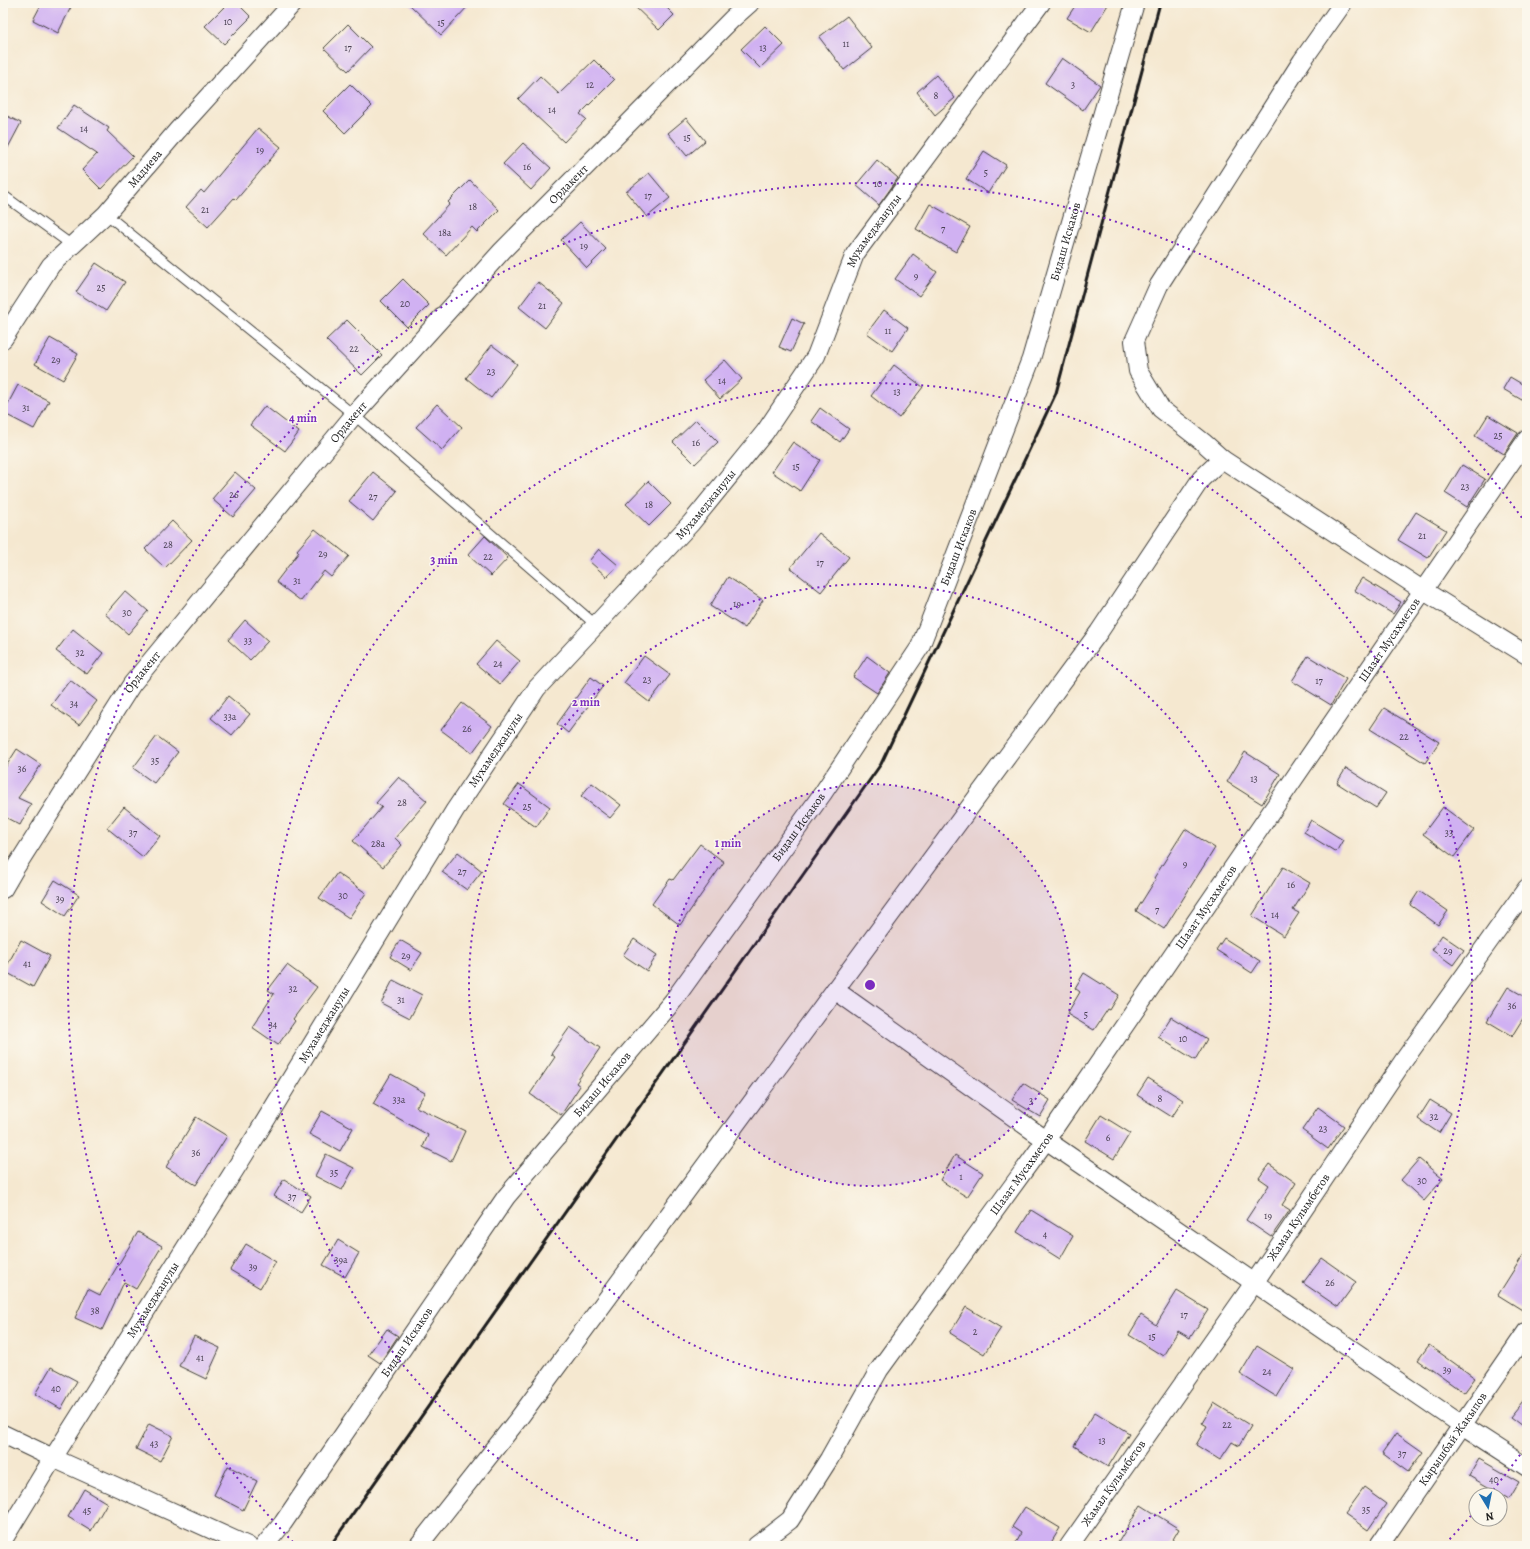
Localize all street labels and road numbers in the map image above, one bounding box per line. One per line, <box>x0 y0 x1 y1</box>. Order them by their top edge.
street label: Мадиева <box>124 146 166 191</box>
street label: Ордакент <box>545 160 592 208</box>
street label: Мухамеджанулы <box>843 191 905 270</box>
street label: Бидаш Искаков <box>1046 200 1084 283</box>
street label: Ордакент <box>326 397 371 446</box>
street label: Мухамеджанулы <box>672 466 740 543</box>
street label: Бидаш Искаков <box>936 506 981 588</box>
street label: Шазат Мусахметов <box>1355 594 1424 685</box>
street label: Ордакент <box>120 647 165 696</box>
street label: Мухамеджанулы <box>465 709 526 790</box>
street label: Бидаш Искаков <box>768 789 829 864</box>
street label: Шазат Мусахметов <box>1171 862 1241 952</box>
street label: Мухамеджанулы <box>294 984 353 1066</box>
street label: Бидаш Искаков <box>570 1048 635 1120</box>
street label: Шазат Мусахметов <box>986 1129 1057 1218</box>
street label: Жамал Кулымбетов <box>1263 1170 1334 1264</box>
street label: Мухамеджанулы <box>123 1259 183 1341</box>
street label: Бидаш Искаков <box>377 1304 436 1380</box>
street label: Кырышбай Жакыпов <box>1415 1389 1491 1489</box>
street label: Жамал Кулымбетов <box>1077 1436 1149 1529</box>

